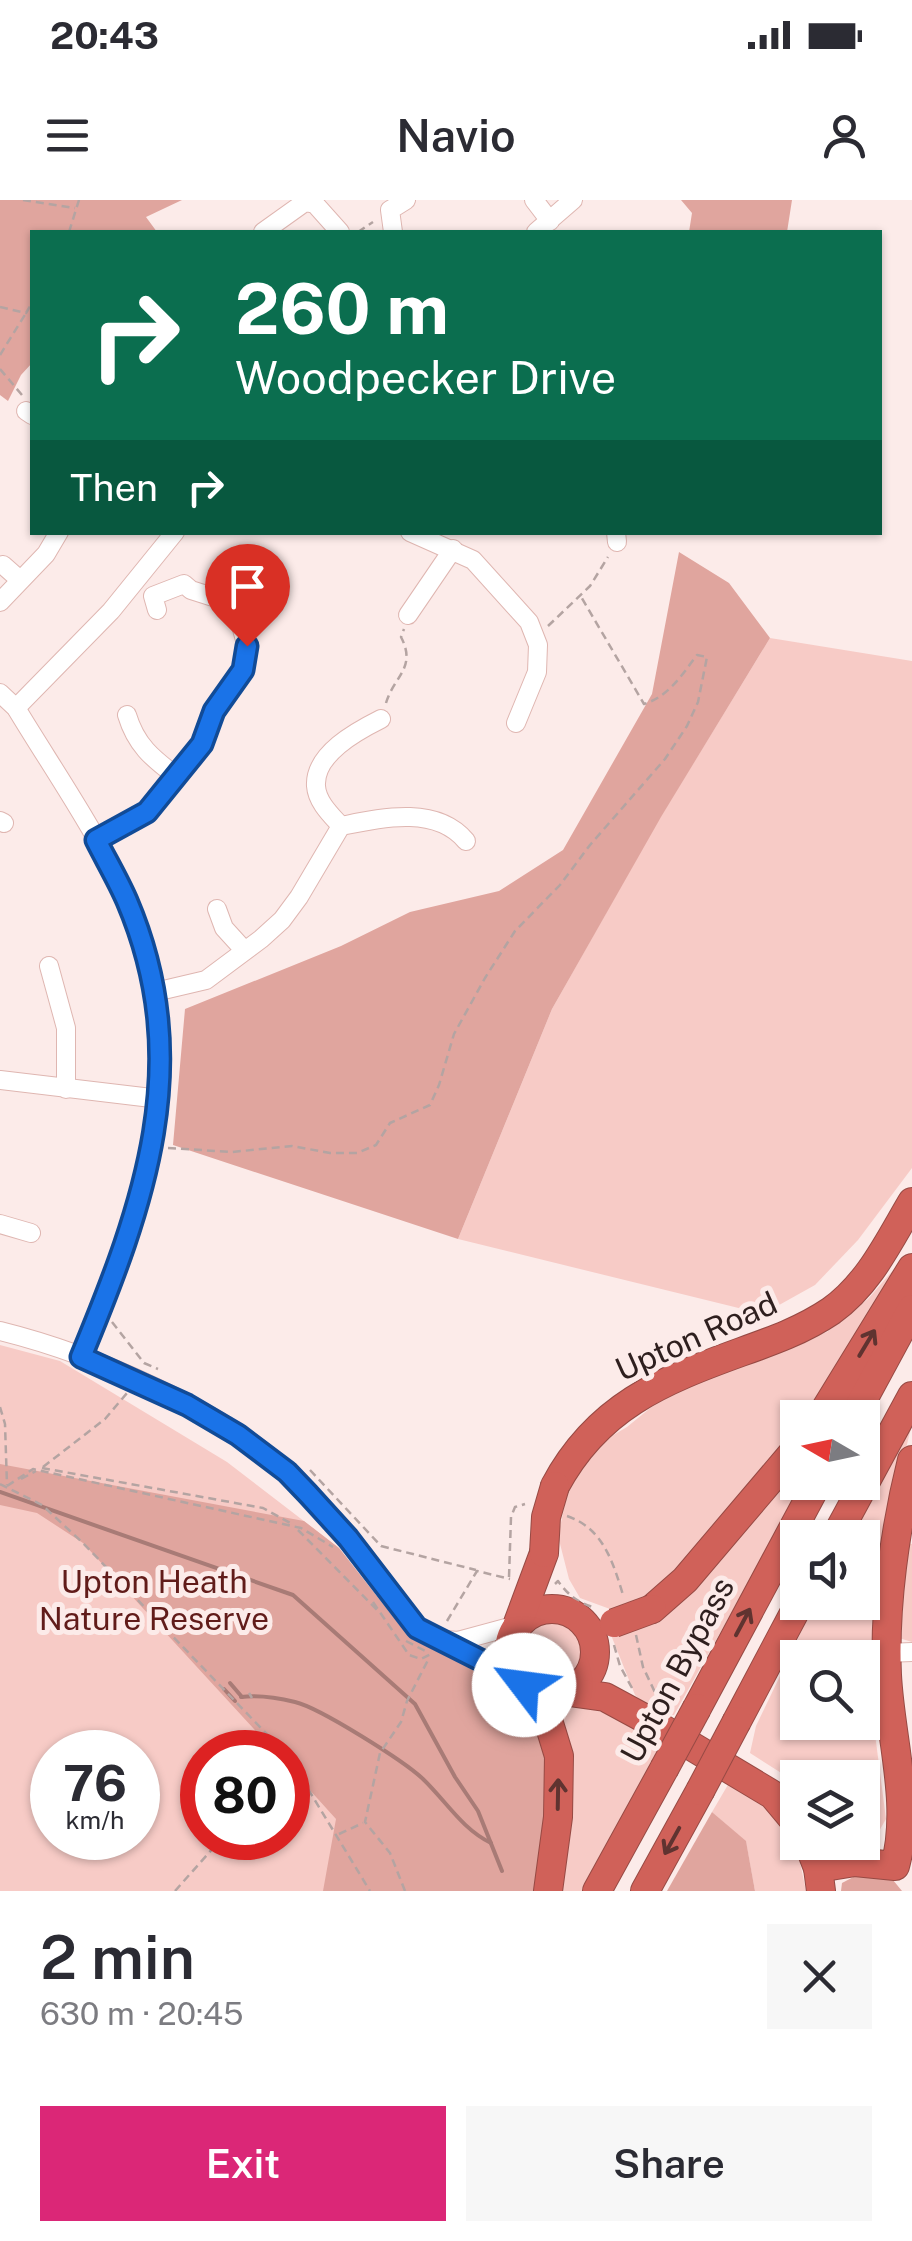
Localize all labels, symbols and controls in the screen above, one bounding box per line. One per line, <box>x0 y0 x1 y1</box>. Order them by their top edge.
text: 20:43 <box>50 13 159 58</box>
icon: menu <box>40 108 95 163</box>
icon: person <box>817 108 872 163</box>
text: Navio <box>396 109 516 162</box>
text: 260 m <box>235 267 449 350</box>
icon: right <box>70 270 200 400</box>
text: Woodpecker Drive <box>235 351 616 404</box>
icon: right <box>178 460 233 515</box>
text: Then <box>70 465 158 510</box>
pin <box>205 544 290 647</box>
icon: arrive <box>220 559 275 614</box>
street label: Upton Road <box>610 1284 782 1388</box>
one-way arrow <box>857 1330 877 1358</box>
north arrow <box>780 1400 880 1500</box>
map controls <box>780 1400 880 1860</box>
button: sound <box>780 1520 880 1620</box>
park label: Upton Heath Nature Reserve <box>39 1563 269 1637</box>
street label: Upton Bypass <box>613 1571 741 1769</box>
one-way arrow <box>734 1608 753 1637</box>
position arrow <box>472 1633 576 1737</box>
button: search <box>780 1640 880 1740</box>
speed limit sign: 80 <box>180 1730 310 1860</box>
text: 76 <box>63 1753 127 1812</box>
button: layers <box>780 1760 880 1860</box>
one-way arrow <box>549 1779 568 1811</box>
text: km/h <box>66 1805 124 1835</box>
one-way arrow <box>662 1826 682 1855</box>
text: 2 min <box>40 1922 195 1993</box>
button: close <box>767 1924 872 2029</box>
text: 630 m · 20:45 <box>40 1995 243 2032</box>
button: Exit <box>40 2106 446 2221</box>
button: Share <box>466 2106 872 2221</box>

